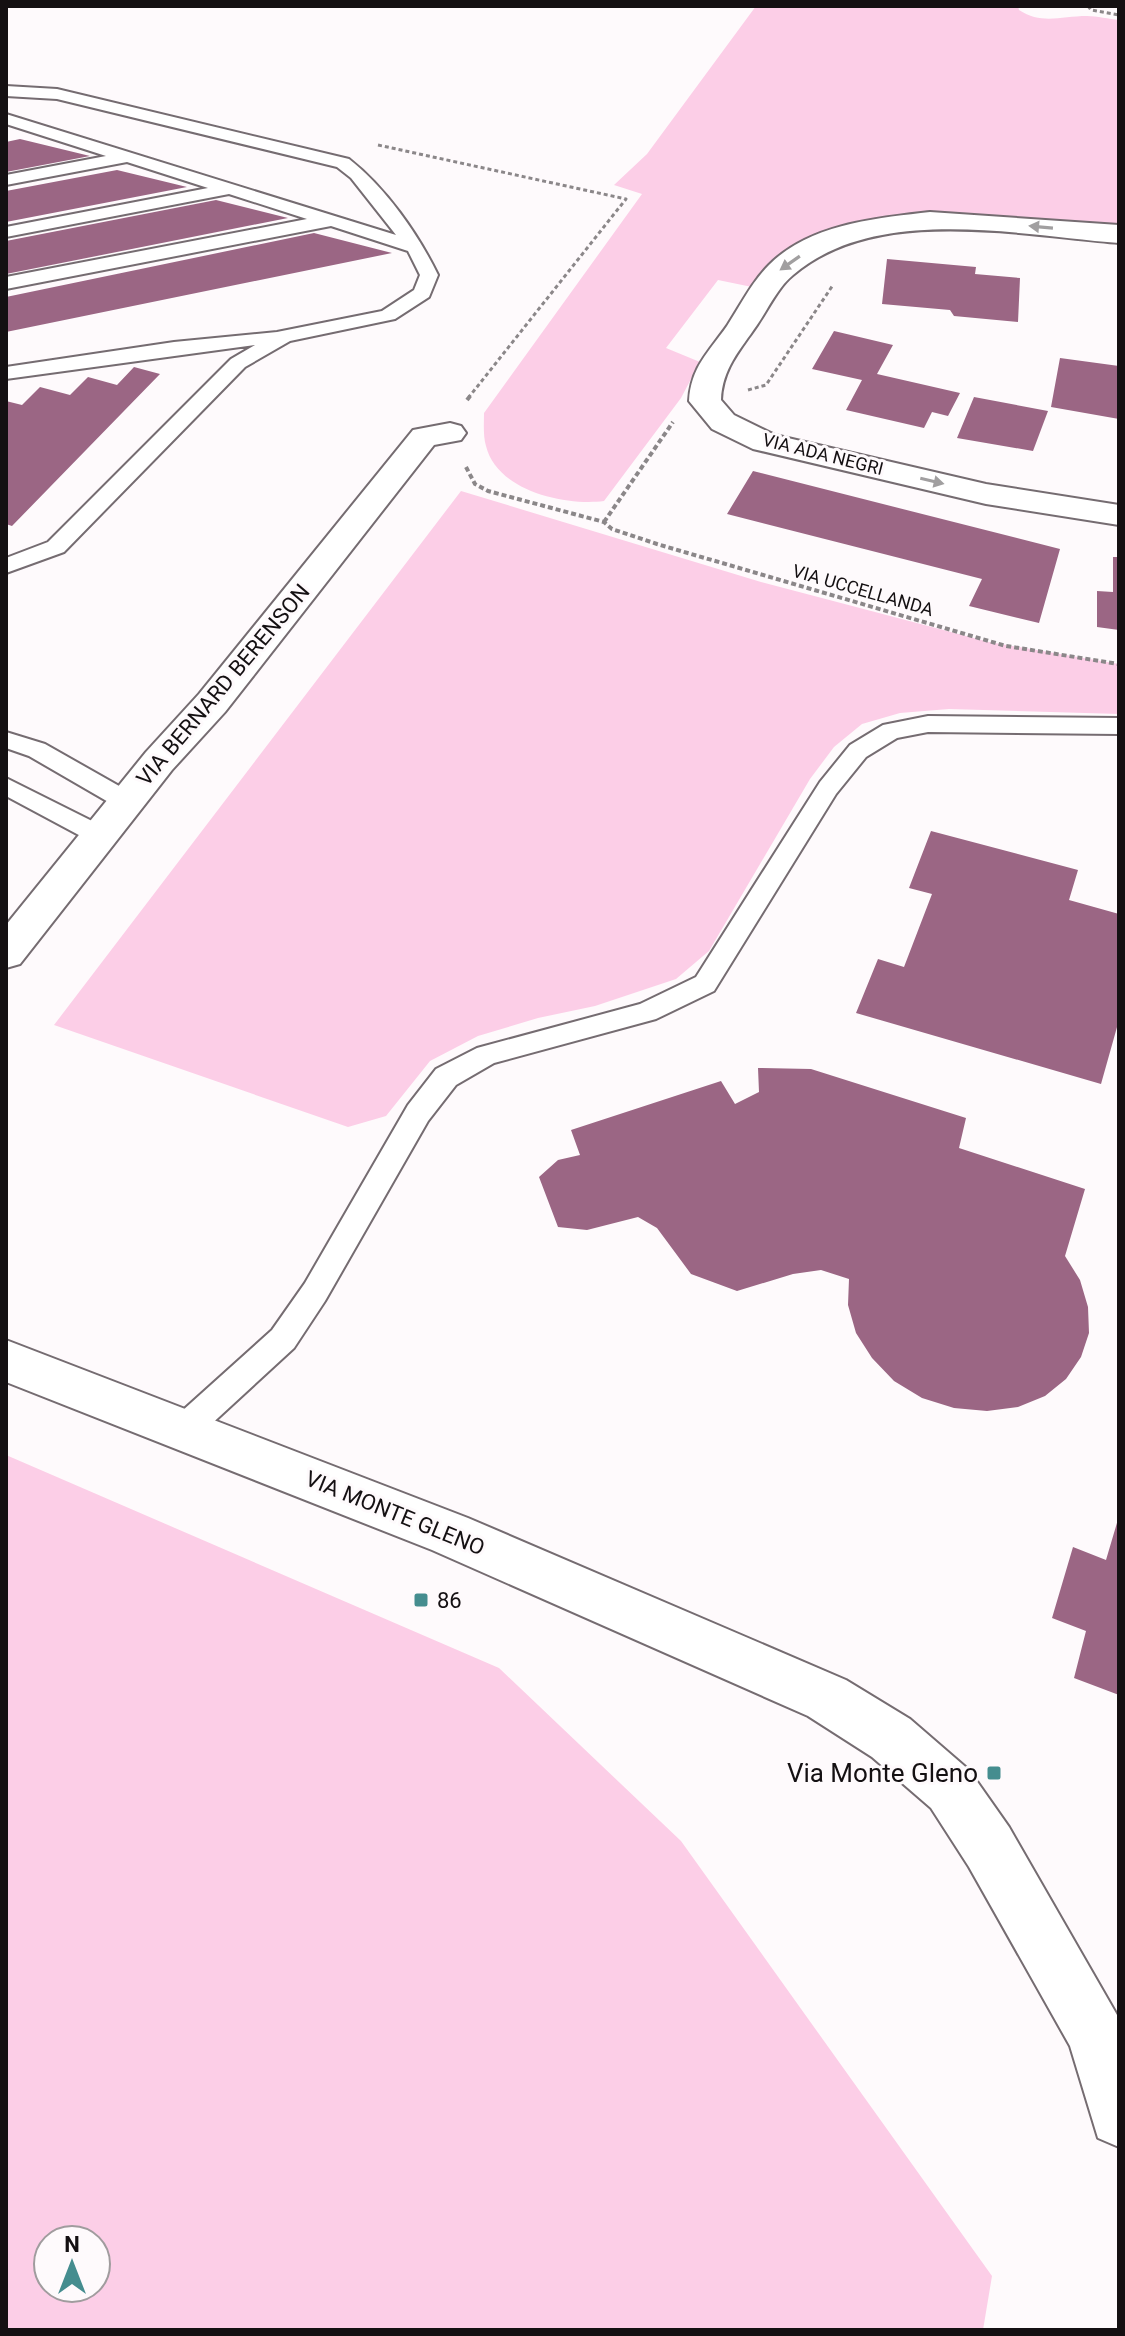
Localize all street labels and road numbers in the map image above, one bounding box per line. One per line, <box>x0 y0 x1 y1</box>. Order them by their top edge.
street label: VIA ADA NEGRI <box>760 429 886 479</box>
street label: VIA UCCELLANDA <box>790 560 936 620</box>
street label: VIA BERNARD BERENSON <box>131 579 315 791</box>
street label: VIA MONTE GLENO <box>302 1466 488 1560</box>

